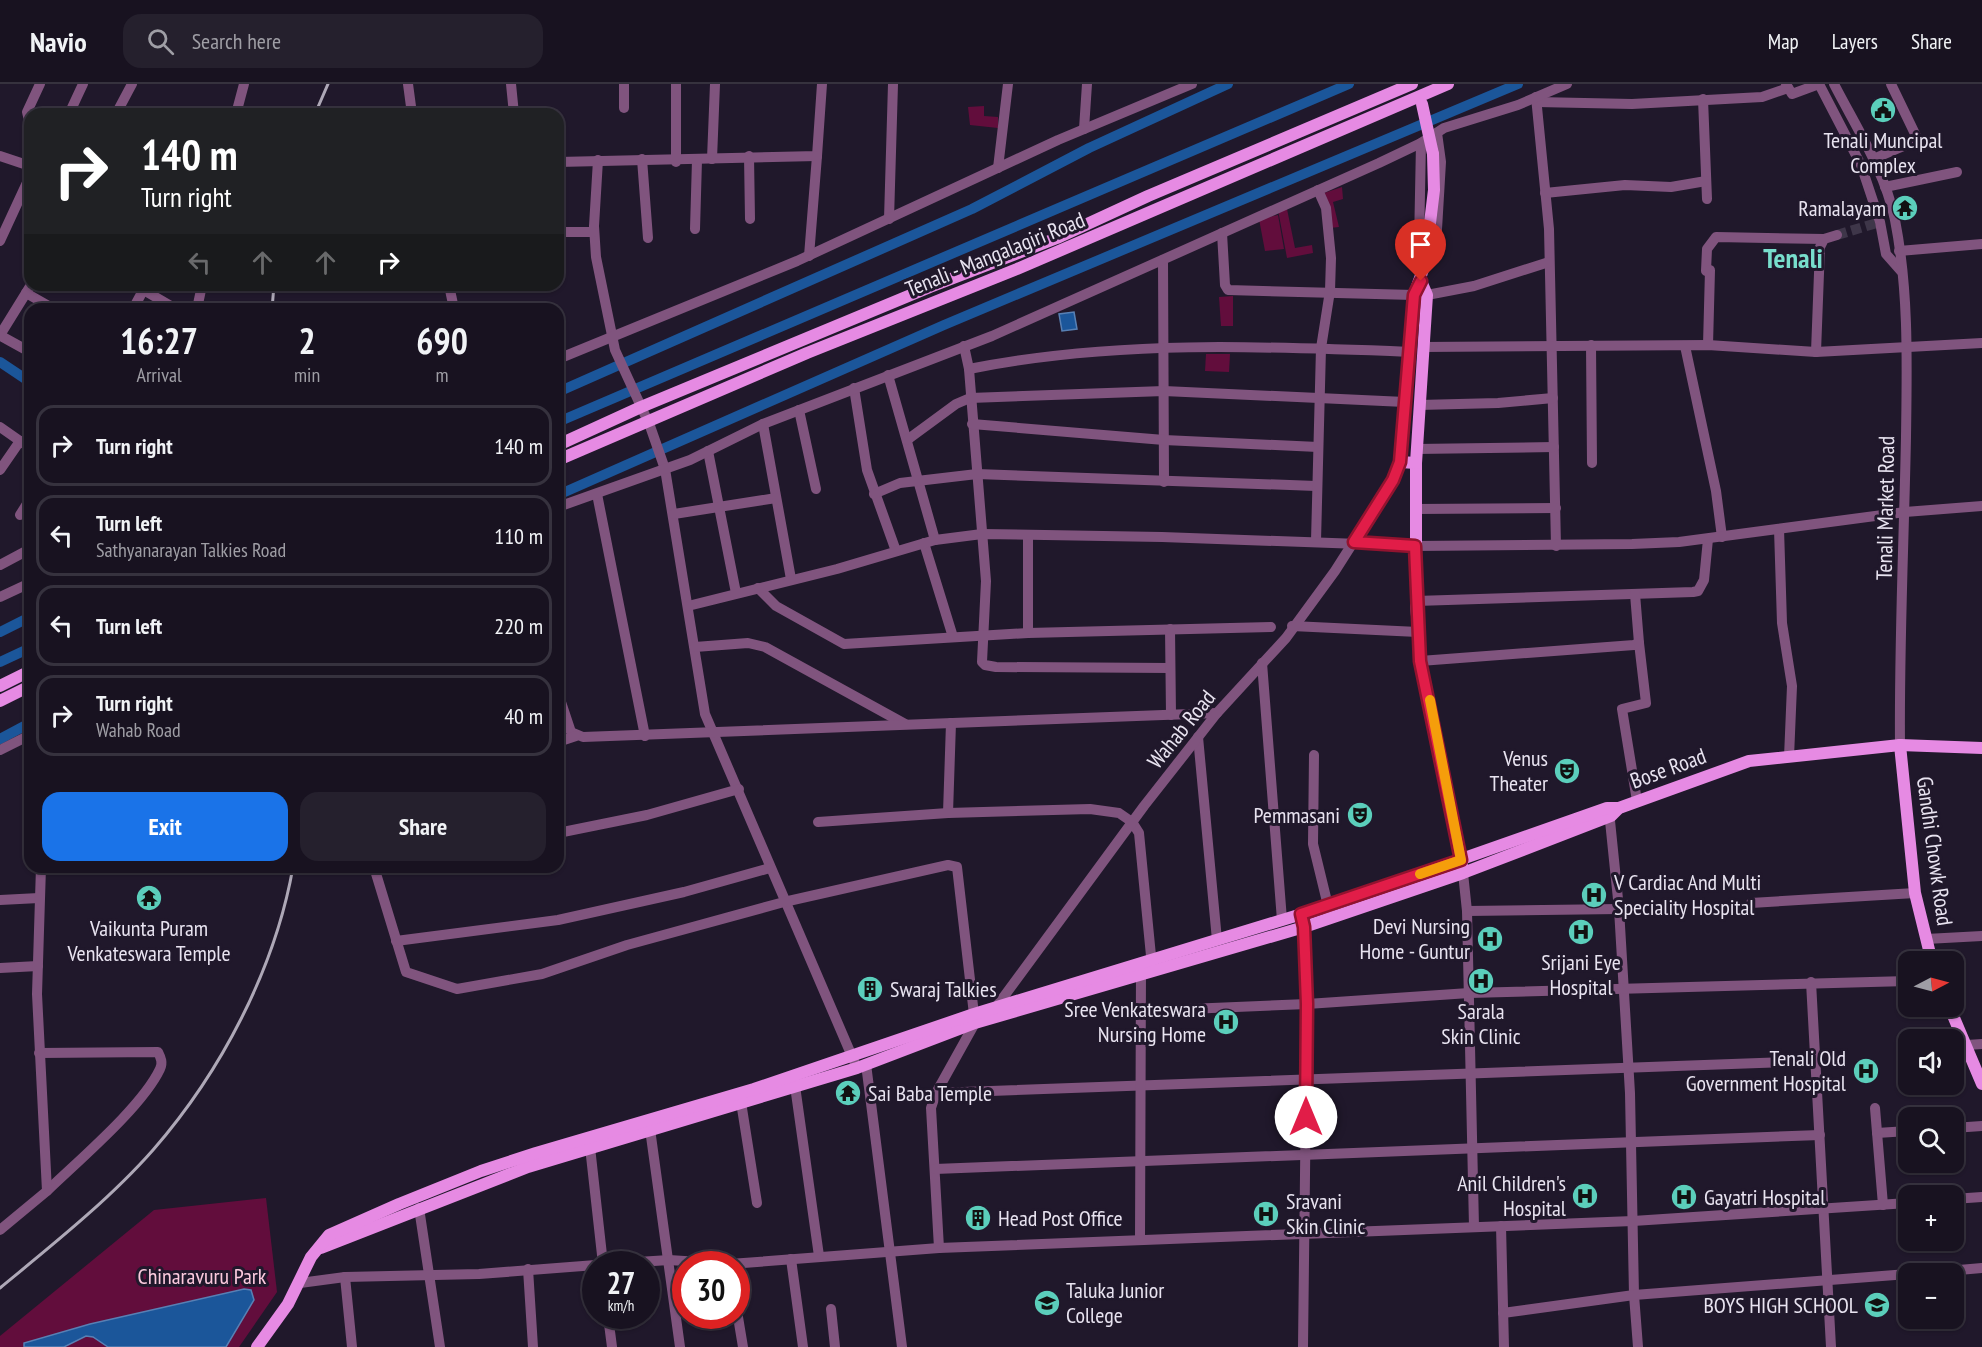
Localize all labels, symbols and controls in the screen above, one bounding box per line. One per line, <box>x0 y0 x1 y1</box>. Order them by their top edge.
search box <box>123 14 543 68</box>
text: Navio <box>30 23 87 60</box>
icon: search <box>144 25 177 58</box>
text: Search here <box>192 27 281 55</box>
text: Map <box>1768 28 1799 55</box>
text: Layers <box>1832 28 1878 55</box>
text: Share <box>1911 28 1952 55</box>
public building icon: Tenali Muncipal Complex <box>1868 95 1898 125</box>
place label: Tenali Muncipal Complex <box>1824 126 1943 179</box>
text: 140 m <box>141 127 238 182</box>
icon: right <box>42 132 120 210</box>
text: Turn right <box>141 180 232 214</box>
temple icon: Ramalayam <box>1890 193 1920 223</box>
place label: Ramalayam <box>1798 194 1886 222</box>
street label: Tenali - Mangalagiri Road <box>901 205 1089 303</box>
pin <box>1395 219 1446 281</box>
icon: arrive <box>1404 228 1437 261</box>
district label: Tenali <box>1763 239 1823 276</box>
icon: left <box>183 246 216 279</box>
icon: ahead <box>246 246 279 279</box>
icon: ahead <box>309 246 342 279</box>
icon: right <box>372 246 405 279</box>
text: 16:27 <box>120 317 198 364</box>
text: 2 <box>298 317 316 364</box>
text: 690 <box>416 317 468 364</box>
text: Arrival <box>136 362 182 388</box>
text: min <box>294 362 320 388</box>
text: m <box>436 362 449 388</box>
icon: right <box>45 429 78 462</box>
text: Turn right <box>96 432 173 460</box>
text: 140 m <box>494 432 543 460</box>
street label: Tenali Market Road <box>1870 436 1900 580</box>
text: Turn left <box>96 509 162 537</box>
icon: left <box>45 519 78 552</box>
text: 110 m <box>494 522 543 550</box>
text: Sathyanarayan Talkies Road <box>96 537 286 563</box>
icon: left <box>45 609 78 642</box>
text: Turn left <box>96 612 162 640</box>
text: 220 m <box>494 612 543 640</box>
street label: Wahab Road <box>1141 684 1221 774</box>
text: Turn right <box>96 689 173 717</box>
icon: right <box>45 699 78 732</box>
text: 40 m <box>504 702 543 730</box>
text: Wahab Road <box>96 717 181 743</box>
street label: Bose Road <box>1626 741 1710 795</box>
place label: Venus Theater <box>1490 744 1548 797</box>
theatre icon: Venus Theater <box>1552 756 1582 786</box>
street label: Gandhi Chowk Road <box>1911 775 1959 927</box>
button: Exit <box>42 792 288 861</box>
button: Share <box>300 792 546 861</box>
theatre icon: Pemmasani <box>1345 800 1375 830</box>
place label: Pemmasani <box>1254 801 1340 829</box>
place label: V Cardiac And Multi Speciality Hospital <box>1613 868 1761 921</box>
hospital icon: V Cardiac And Multi Speciality Hospital <box>1579 880 1609 910</box>
temple icon: Vaikunta Puram Venkateswara Temple <box>134 883 164 913</box>
place label: Devi Nursing Home - Guntur <box>1360 912 1470 965</box>
place label: Vaikunta Puram Venkateswara Temple <box>66 914 231 967</box>
hospital icon: Srijani Eye Hospital <box>1566 917 1596 947</box>
hospital icon: Devi Nursing Home - Guntur <box>1475 924 1505 954</box>
place label: Srijani Eye Hospital <box>1541 948 1621 1001</box>
north arrow <box>1898 951 1964 1017</box>
map controls <box>1898 951 1964 1329</box>
hospital icon: Sarala Skin Clinic <box>1466 966 1496 996</box>
building icon: Swaraj Talkies <box>855 974 885 1004</box>
place label: Swaraj Talkies <box>890 975 997 1003</box>
place label: Sree Venkateswara Nursing Home <box>1064 995 1206 1048</box>
place label: Sarala Skin Clinic <box>1441 997 1521 1050</box>
hospital icon: Sree Venkateswara Nursing Home <box>1211 1007 1241 1037</box>
button: sound <box>1898 1029 1964 1095</box>
place label: Tenali Old Government Hospital <box>1686 1044 1847 1097</box>
hospital icon: Tenali Old Government Hospital <box>1851 1056 1881 1086</box>
temple icon: Sai Baba Temple <box>833 1078 863 1108</box>
place label: Sai Baba Temple <box>868 1079 992 1107</box>
position arrow <box>1274 1085 1338 1149</box>
button: search <box>1898 1107 1964 1173</box>
place label: Anil Children's Hospital <box>1457 1169 1567 1222</box>
hospital icon: Anil Children's Hospital <box>1570 1181 1600 1211</box>
hospital icon: Gayatri Hospital <box>1669 1182 1699 1212</box>
place label: Gayatri Hospital <box>1704 1183 1826 1211</box>
button: + <box>1898 1185 1964 1251</box>
place label: Sravani Skin Clinic <box>1286 1187 1365 1240</box>
hospital icon: Sravani Skin Clinic <box>1251 1199 1281 1229</box>
building icon: Head Post Office <box>963 1203 993 1233</box>
place label: Head Post Office <box>998 1204 1123 1232</box>
speed limit sign: 30 <box>672 1251 750 1329</box>
park label: Chinaravuru Park <box>138 1262 267 1290</box>
text: 27 <box>607 1263 635 1302</box>
button: − <box>1898 1263 1964 1329</box>
place label: Taluka Junior College <box>1066 1276 1164 1329</box>
school or university icon: Taluka Junior College <box>1032 1288 1062 1318</box>
school or university icon: BOYS HIGH SCHOOL <box>1862 1290 1892 1320</box>
place label: BOYS HIGH SCHOOL <box>1703 1291 1858 1319</box>
text: km/h <box>608 1296 634 1315</box>

